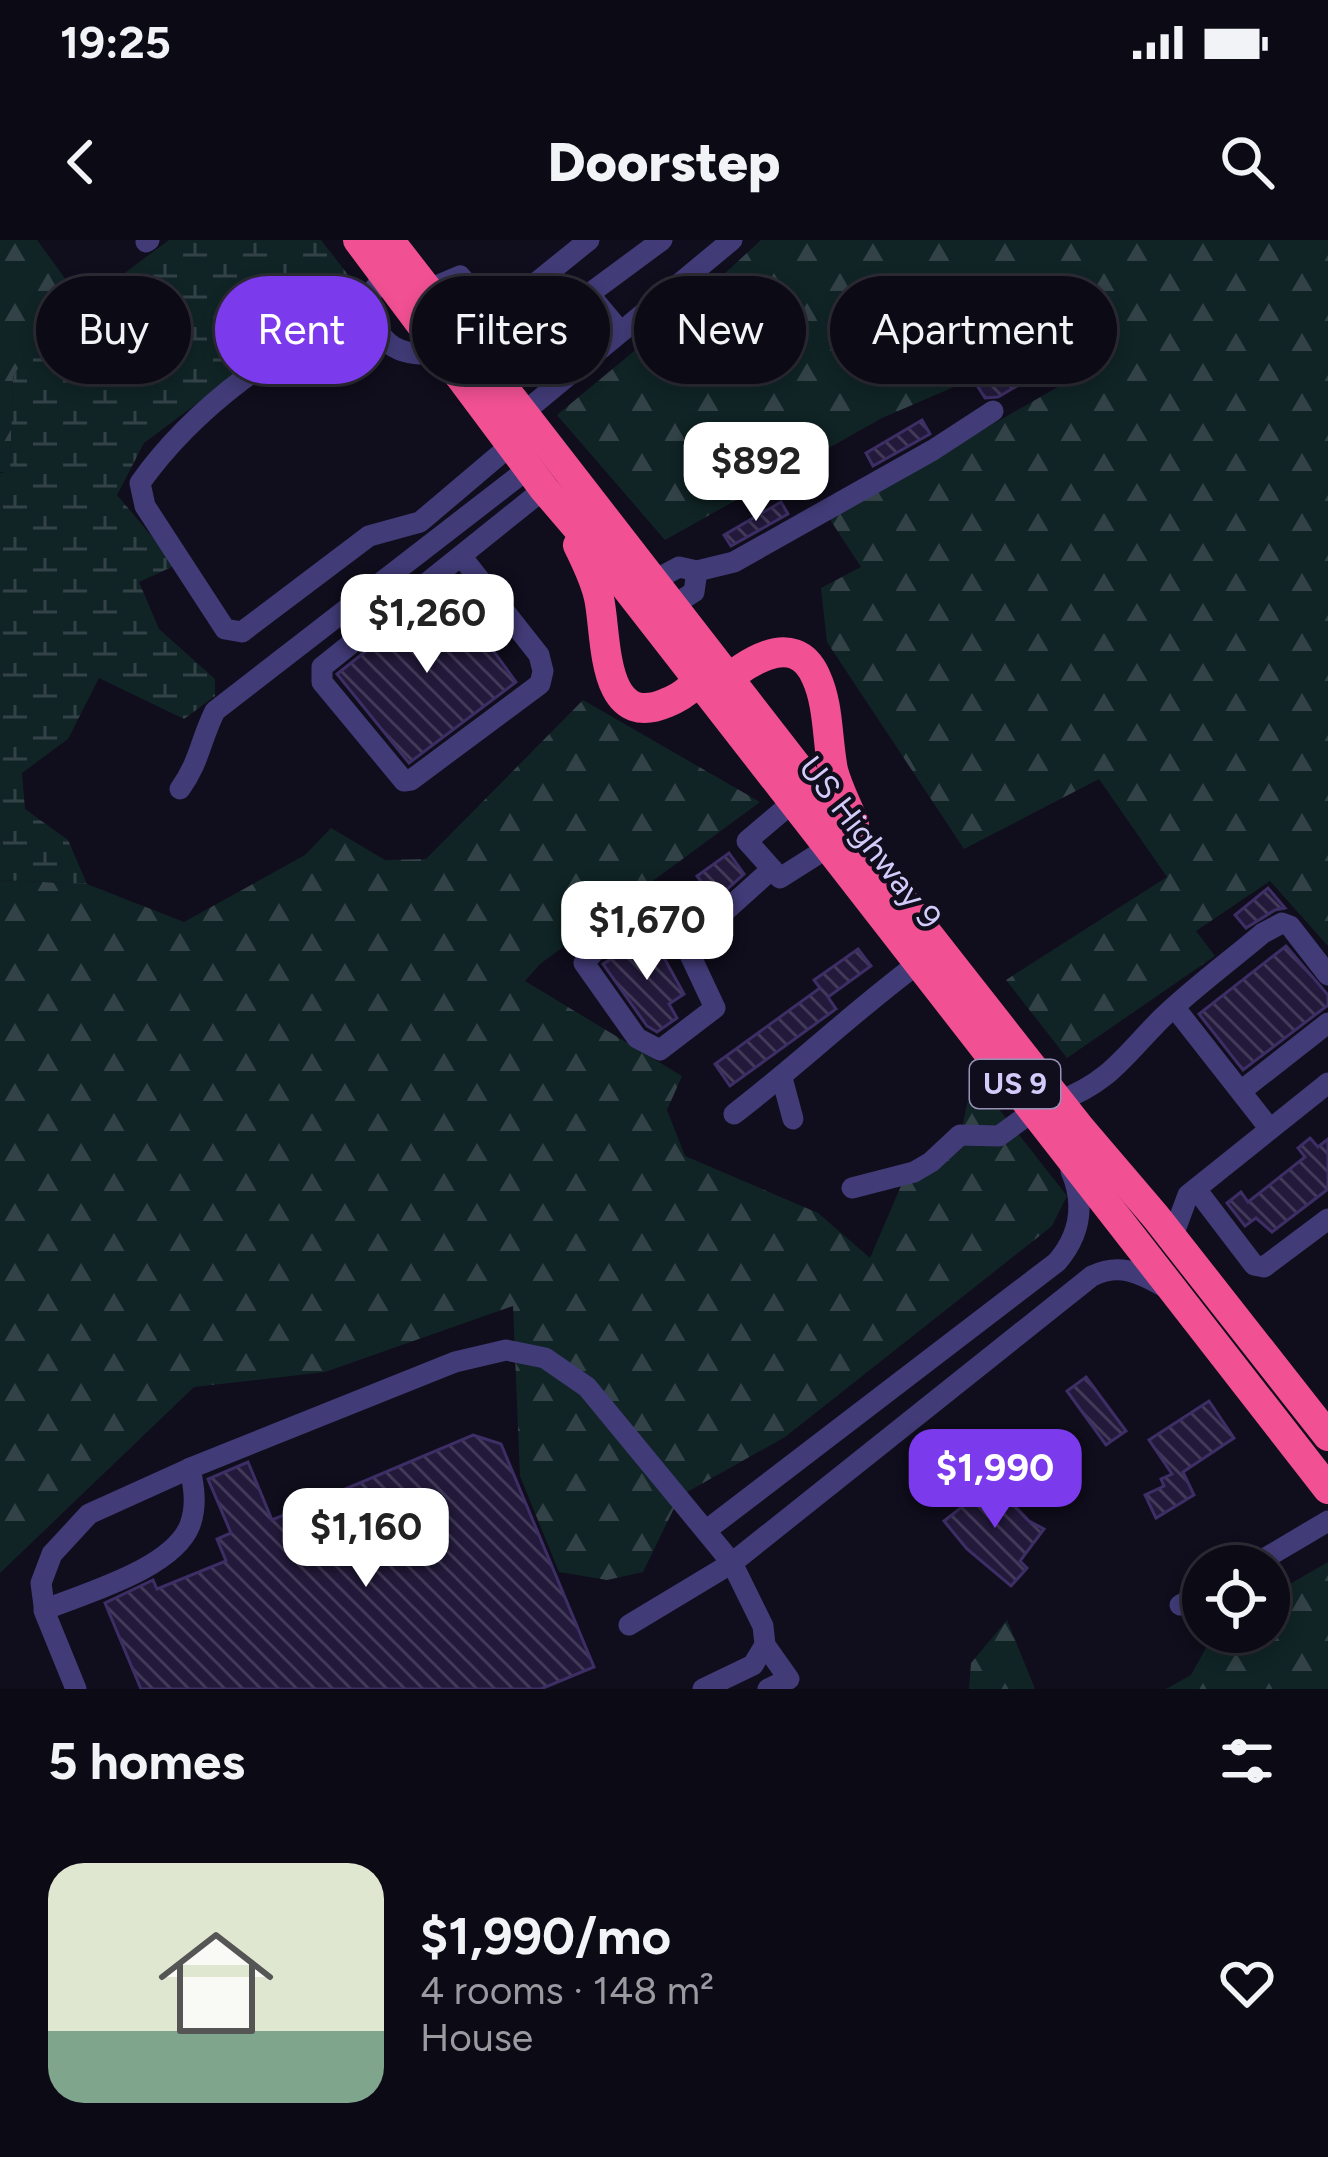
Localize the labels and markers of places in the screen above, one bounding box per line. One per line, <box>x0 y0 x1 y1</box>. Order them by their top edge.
pin: $892 <box>685 422 827 524</box>
pin: $1,260 <box>329 574 525 676</box>
pin: $1,670 <box>549 881 745 983</box>
pin: $1,990 <box>897 1429 1093 1531</box>
pin: $1,160 <box>268 1488 464 1590</box>

